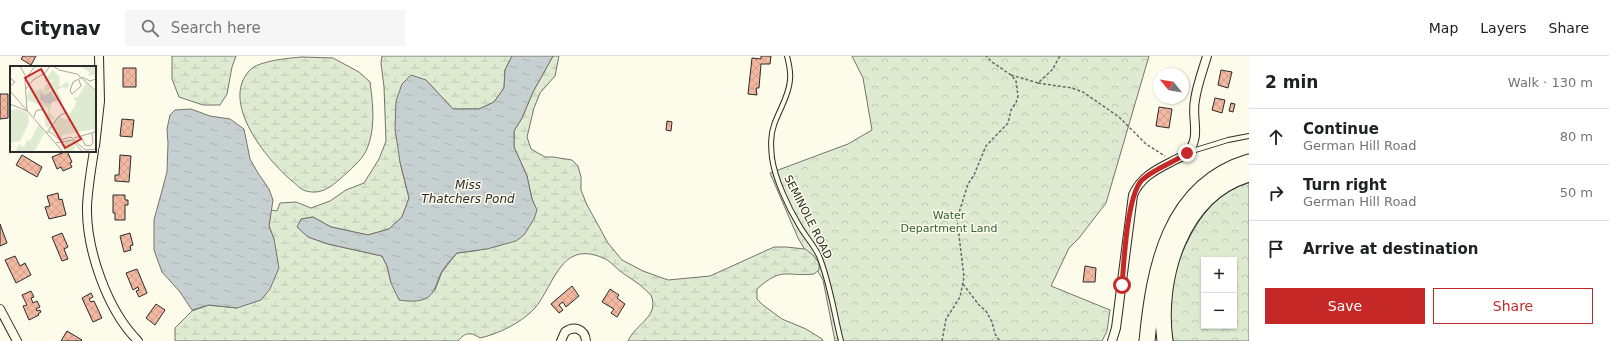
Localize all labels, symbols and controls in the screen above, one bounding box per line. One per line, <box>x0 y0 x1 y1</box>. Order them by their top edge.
search box <box>125 10 405 46</box>
text: Citynav <box>20 17 101 39</box>
icon: search <box>139 17 161 39</box>
text: Search here <box>171 19 261 37</box>
text: Map <box>1429 20 1458 36</box>
text: Layers <box>1480 20 1527 36</box>
text: Share <box>1549 20 1589 36</box>
inset map <box>10 66 96 152</box>
north arrow <box>1153 68 1189 104</box>
text: 2 min <box>1265 72 1318 92</box>
text: Walk · 130 m <box>1508 75 1593 90</box>
text: Continue <box>1303 120 1379 138</box>
icon: ahead <box>1265 126 1287 148</box>
text: 80 m <box>1560 129 1593 144</box>
text: German Hill Road <box>1303 138 1417 153</box>
route end <box>1178 144 1196 162</box>
street label: SEMINOLE ROAD <box>781 173 835 261</box>
text: Turn right <box>1303 176 1387 194</box>
water label: Miss Thatchers Pond <box>421 178 515 206</box>
icon: right <box>1265 182 1287 204</box>
text: 50 m <box>1560 185 1593 200</box>
text: German Hill Road <box>1303 194 1417 209</box>
park label: Water Department Land <box>901 209 997 235</box>
icon: arrive <box>1265 238 1287 260</box>
text: Arrive at destination <box>1303 240 1478 258</box>
map controls <box>1201 257 1237 329</box>
button: + <box>1201 257 1237 293</box>
route start <box>1113 276 1131 294</box>
button: Save <box>1265 288 1425 324</box>
button: Share <box>1433 288 1593 324</box>
button: − <box>1201 293 1237 329</box>

